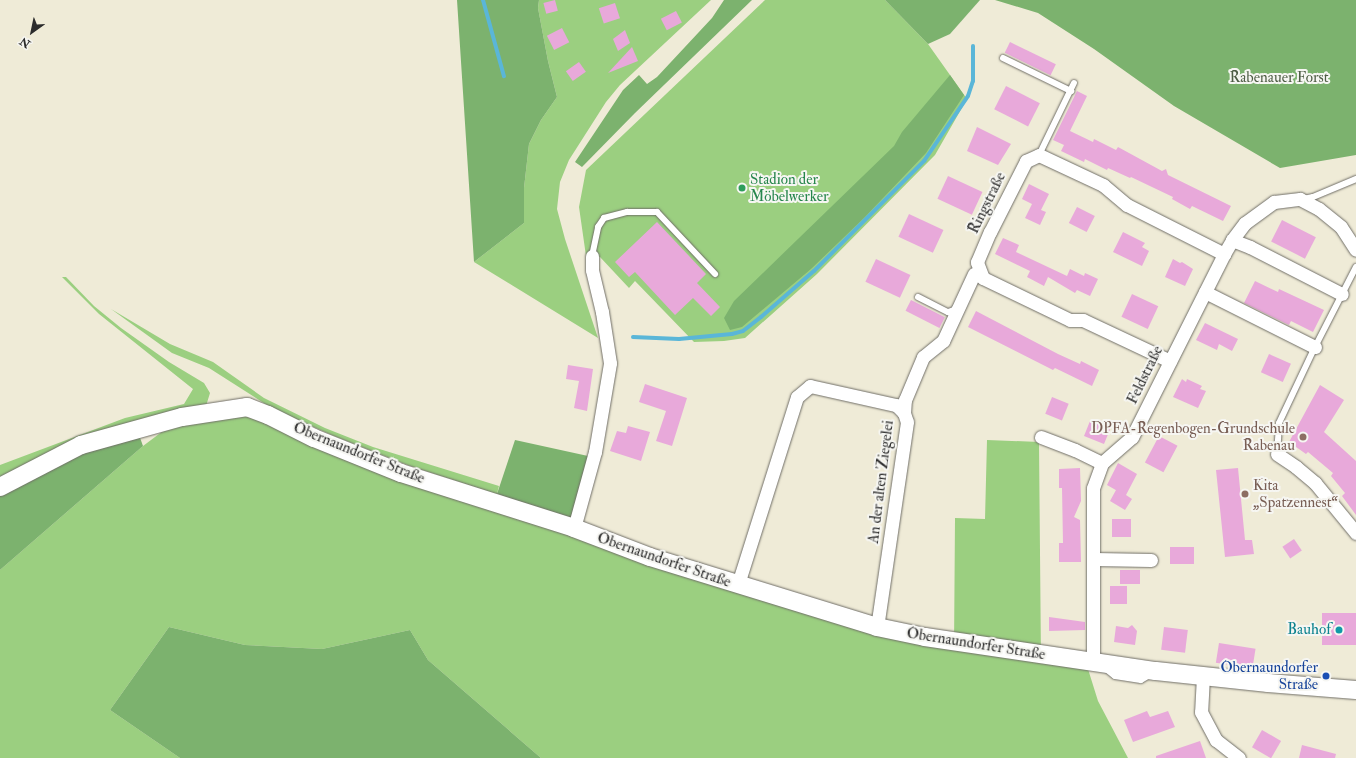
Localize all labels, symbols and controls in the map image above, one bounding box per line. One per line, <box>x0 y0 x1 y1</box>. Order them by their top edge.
north arrow <box>12 12 52 52</box>
text: N <box>18 34 33 51</box>
park label: Rabenauer Forst <box>1229 69 1329 87</box>
street label: Ringstraße <box>964 169 1010 237</box>
place label: Stadion der Möbelwerker <box>750 170 829 205</box>
marker: Stadion der Möbelwerker <box>737 183 747 193</box>
street label: Feldstraße <box>1123 343 1167 407</box>
street label: Obernaundorfer Straße <box>291 418 427 488</box>
street label: An der alten Ziegelei <box>865 419 897 545</box>
place label: DPFA-Regenbogen-Grundschule Rabenau <box>1091 419 1295 454</box>
marker: DPFA-Regenbogen-Grundschule Rabenau <box>1298 432 1308 442</box>
place label: Kita „Spatzennest“ <box>1253 476 1338 511</box>
marker: Kita „Spatzennest“ <box>1240 489 1250 499</box>
street label: Obernaundorfer Straße <box>595 529 733 591</box>
place label: Bauhof <box>1287 621 1331 639</box>
street label: Obernaundorfer Straße <box>905 624 1047 664</box>
marker: Bauhof <box>1334 625 1344 635</box>
place label: Obernaundorfer Straße <box>1220 658 1318 693</box>
marker: Obernaundorfer Straße <box>1321 671 1331 681</box>

